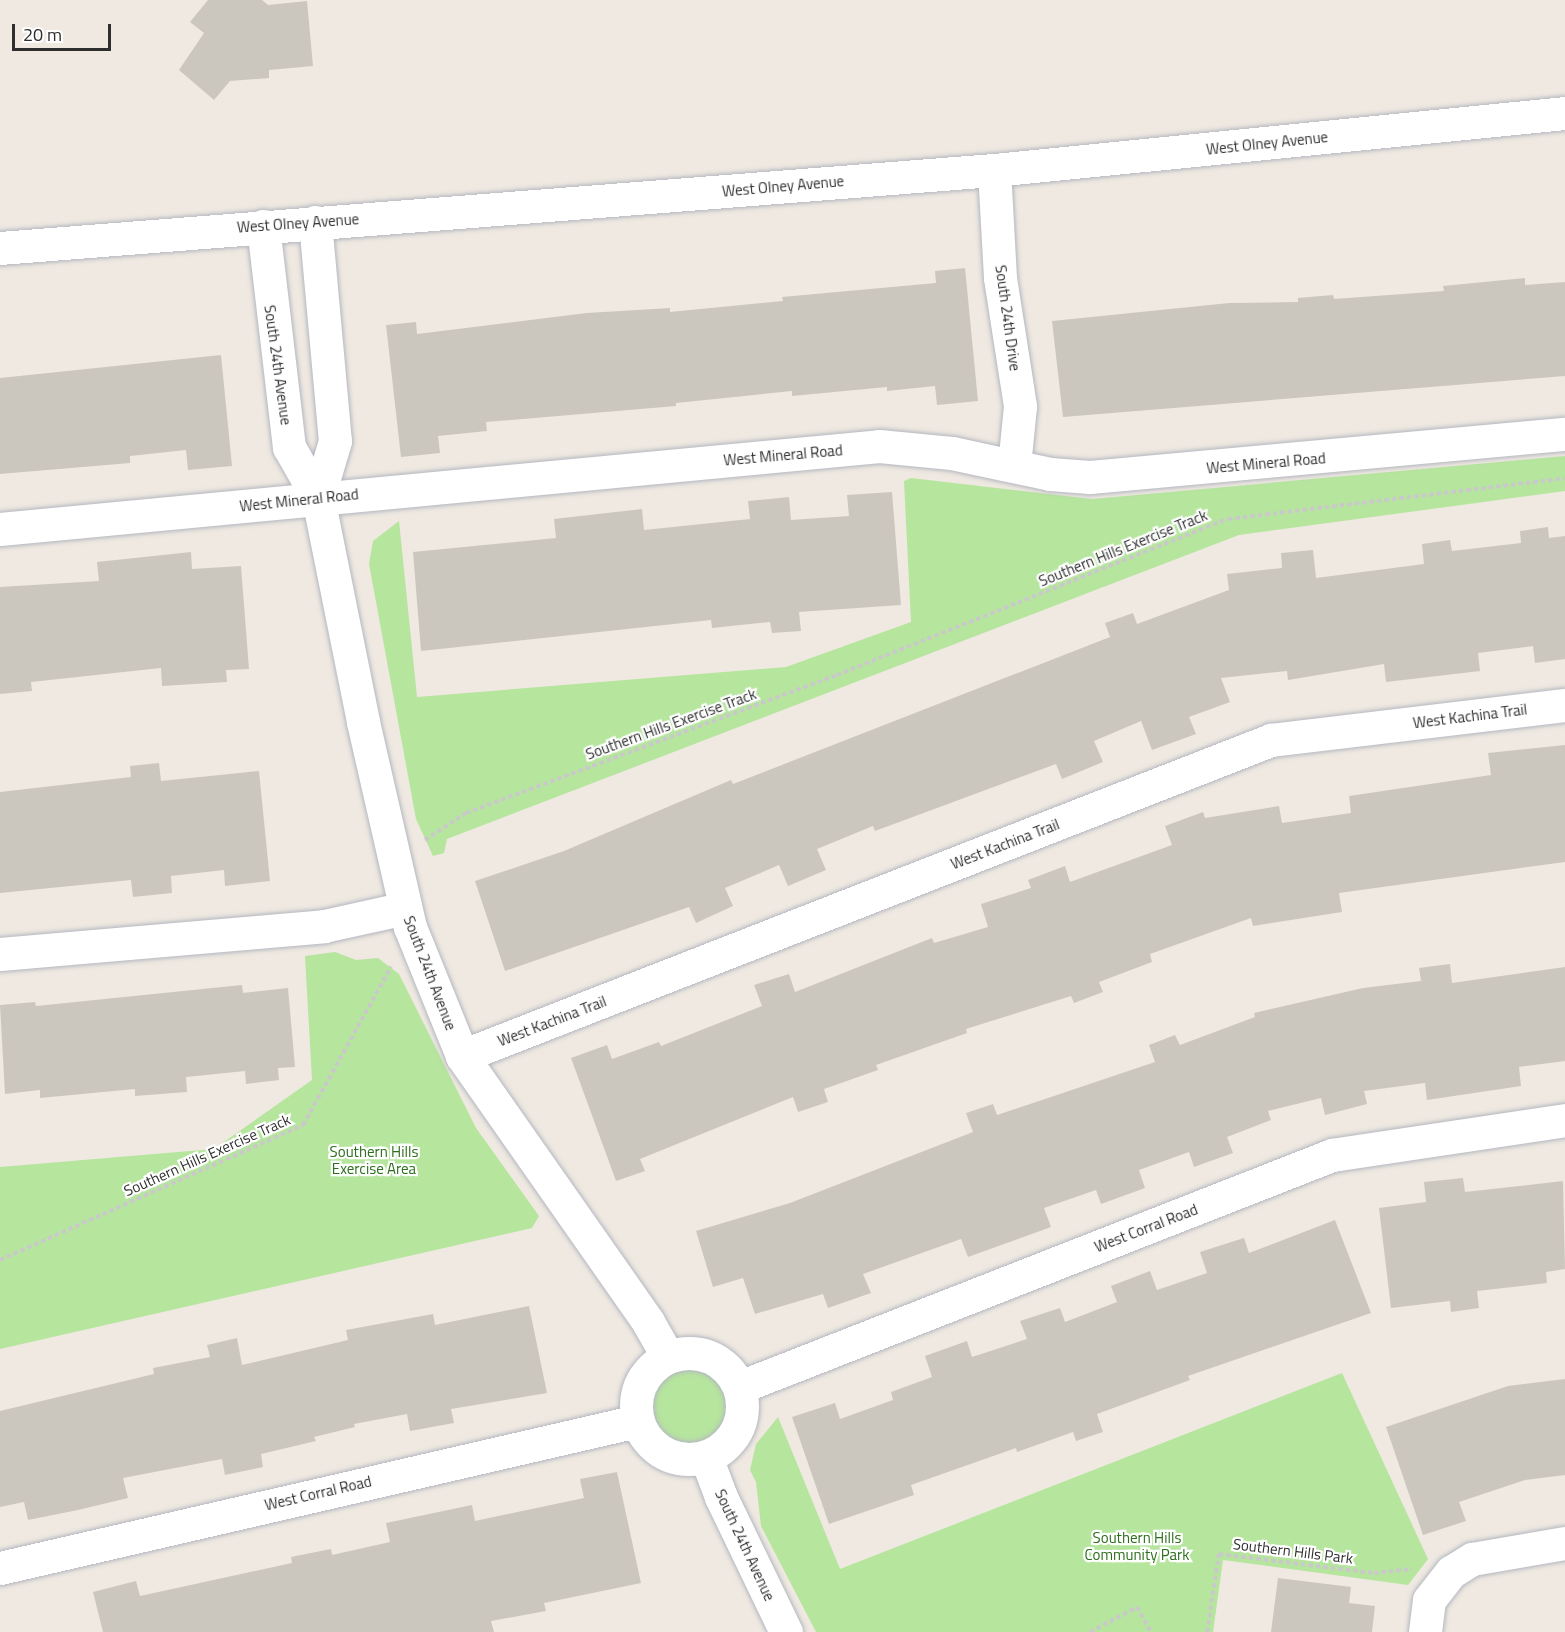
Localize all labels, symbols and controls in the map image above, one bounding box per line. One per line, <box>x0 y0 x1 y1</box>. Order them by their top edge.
scale bar <box>15 12 114 50</box>
text: 20 m <box>23 21 62 48</box>
street label: West Olney Avenue <box>1205 128 1329 158</box>
street label: West Olney Avenue <box>721 172 845 200</box>
street label: West Olney Avenue <box>236 210 360 236</box>
street label: South 24th Drive <box>992 264 1024 372</box>
street label: South 24th Avenue <box>261 304 295 426</box>
street label: West Mineral Road <box>723 441 843 469</box>
street label: West Mineral Road <box>1206 449 1326 477</box>
street label: West Mineral Road <box>239 485 359 515</box>
street label: Southern Hills Exercise Track <box>1036 506 1210 590</box>
street label: Southern Hills Exercise Track <box>583 685 759 763</box>
street label: West Kachina Trail <box>1412 700 1528 732</box>
street label: West Kachina Trail <box>948 815 1062 873</box>
street label: South 24th Avenue <box>400 913 460 1033</box>
street label: West Kachina Trail <box>495 992 609 1050</box>
street label: Southern Hills Exercise Track <box>121 1110 293 1200</box>
park label: Southern Hills Exercise Area <box>330 1142 418 1177</box>
street label: West Corral Road <box>1092 1200 1200 1256</box>
street label: West Corral Road <box>263 1472 373 1514</box>
street label: South 24th Avenue <box>711 1486 779 1604</box>
park label: Southern Hills Community Park <box>1085 1528 1189 1563</box>
street label: Southern Hills Park <box>1232 1535 1354 1567</box>

